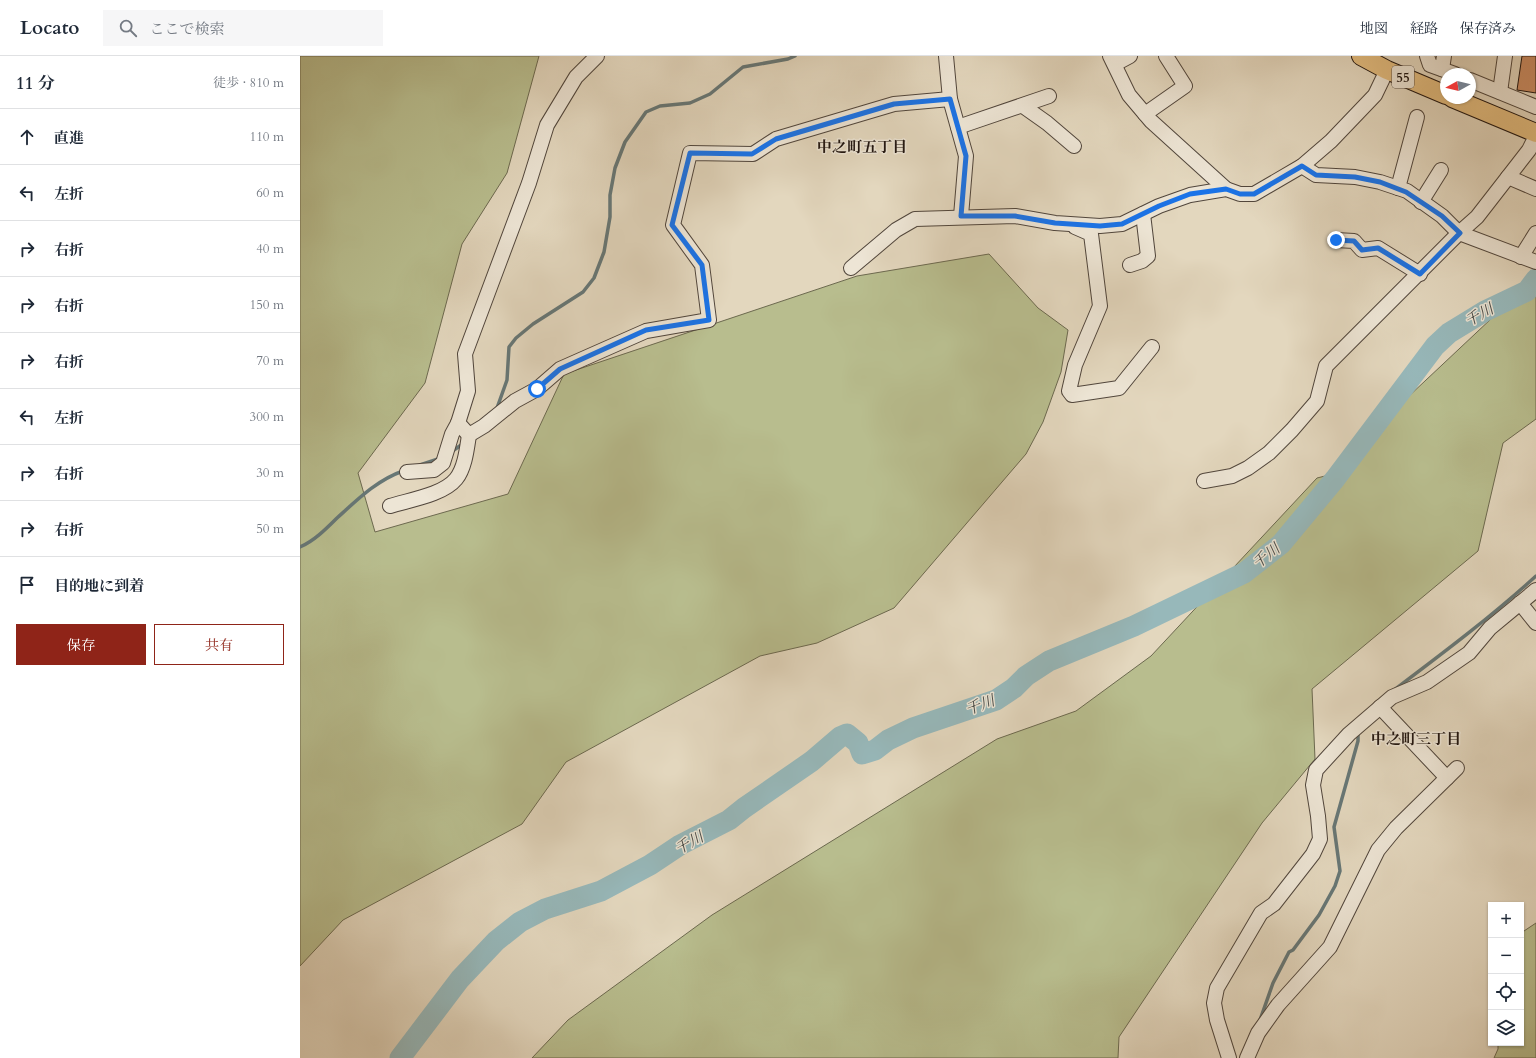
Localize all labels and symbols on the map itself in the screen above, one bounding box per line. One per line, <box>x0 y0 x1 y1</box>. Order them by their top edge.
road number: 55 <box>1392 66 1414 88</box>
north arrow <box>1440 68 1476 104</box>
district label: 中之町五丁目 <box>817 137 907 157</box>
route end <box>1327 231 1345 249</box>
water label: 千川 <box>1461 298 1499 331</box>
route start <box>528 380 546 398</box>
water label: 千川 <box>1248 538 1285 573</box>
water label: 千川 <box>962 690 999 720</box>
district label: 中之町三丁目 <box>1371 729 1461 749</box>
water label: 千川 <box>671 826 709 859</box>

